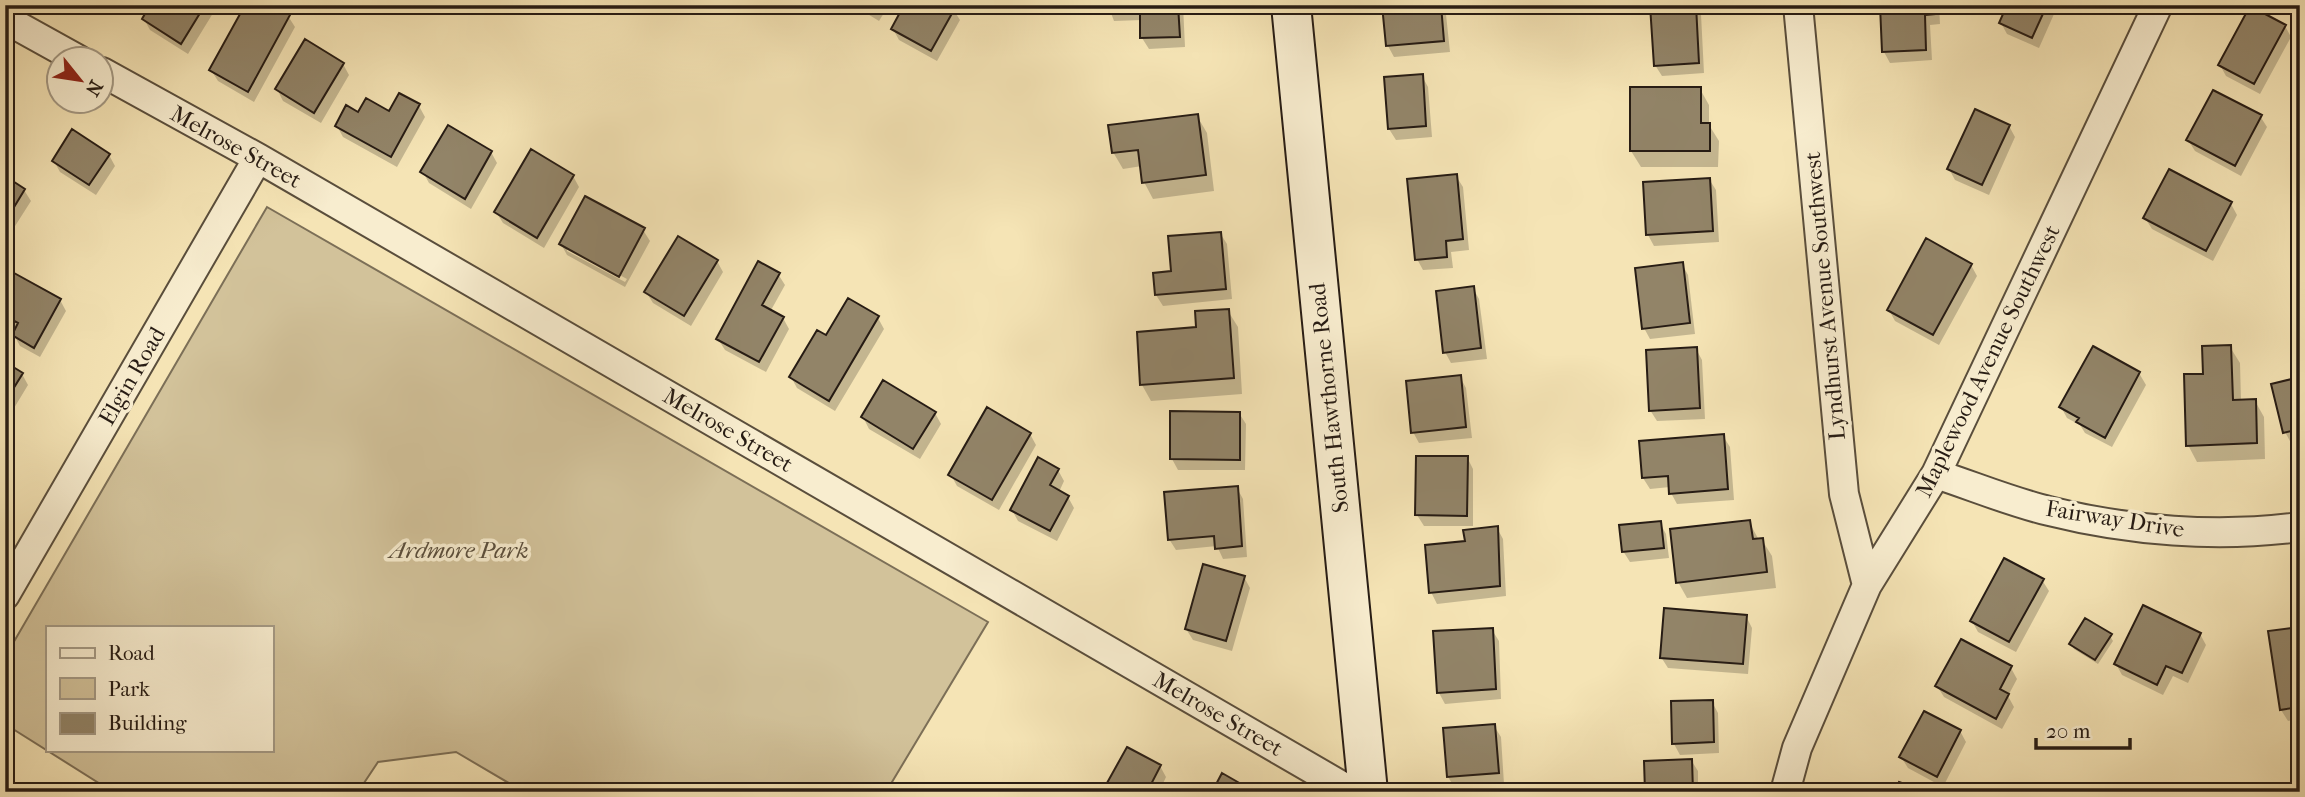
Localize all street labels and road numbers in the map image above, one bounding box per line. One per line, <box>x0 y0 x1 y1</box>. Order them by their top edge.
street label: Melrose Street <box>166 100 306 194</box>
street label: Lyndhurst Avenue Southwest <box>1799 151 1851 441</box>
street label: Maplewood Avenue Southwest <box>1910 220 2066 502</box>
street label: South Hawthorne Road <box>1303 281 1354 514</box>
street label: Elgin Road <box>93 322 171 430</box>
street label: Melrose Street <box>658 382 798 478</box>
street label: Fairway Drive <box>2044 495 2186 543</box>
street label: Melrose Street <box>1148 666 1288 762</box>

